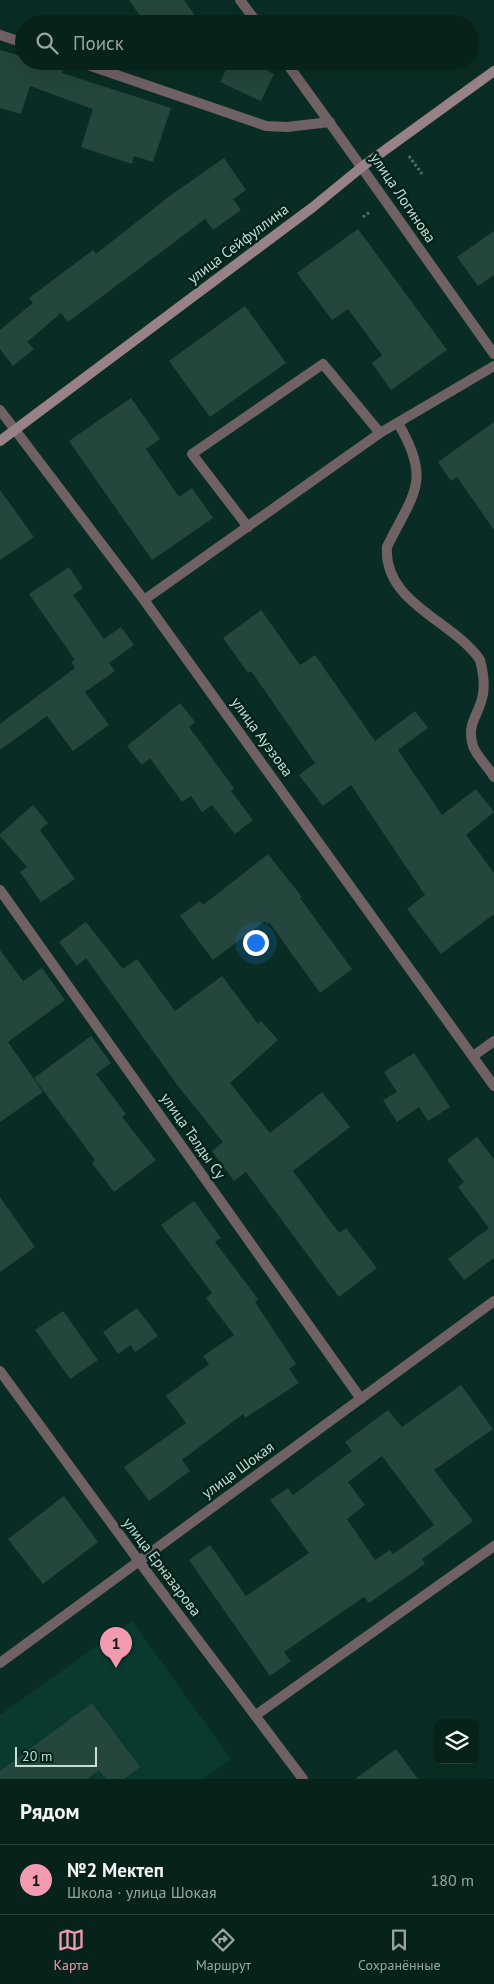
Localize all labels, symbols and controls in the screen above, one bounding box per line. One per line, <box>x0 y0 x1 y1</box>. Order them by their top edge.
search box <box>15 15 479 70</box>
icon: search <box>33 29 61 57</box>
text: Поиск <box>73 31 124 55</box>
street label: улица Логинова <box>366 149 440 246</box>
street label: улица Сейфуллина <box>183 199 292 288</box>
street label: улица Ауэзова <box>227 693 298 780</box>
your location <box>243 930 269 956</box>
street label: улица Талды Су <box>157 1089 230 1182</box>
street label: улица Шокая <box>198 1437 278 1502</box>
street label: улица Ерназарова <box>119 1513 206 1620</box>
pin: 1 <box>100 1627 132 1668</box>
map controls <box>434 1719 479 1764</box>
button: layers <box>434 1719 479 1764</box>
scale bar <box>15 1744 98 1767</box>
text: 20 m <box>22 1747 52 1765</box>
text: Рядом <box>20 1798 79 1825</box>
text: №2 Мектеп <box>67 1858 164 1882</box>
text: 1 <box>31 1870 41 1890</box>
text: 180 m <box>431 1870 474 1890</box>
text: Школа · улица Шокая <box>67 1882 217 1902</box>
tab: Карта <box>53 1926 89 1974</box>
tab: Маршрут <box>196 1926 251 1974</box>
tab: Сохранённые <box>358 1926 441 1974</box>

